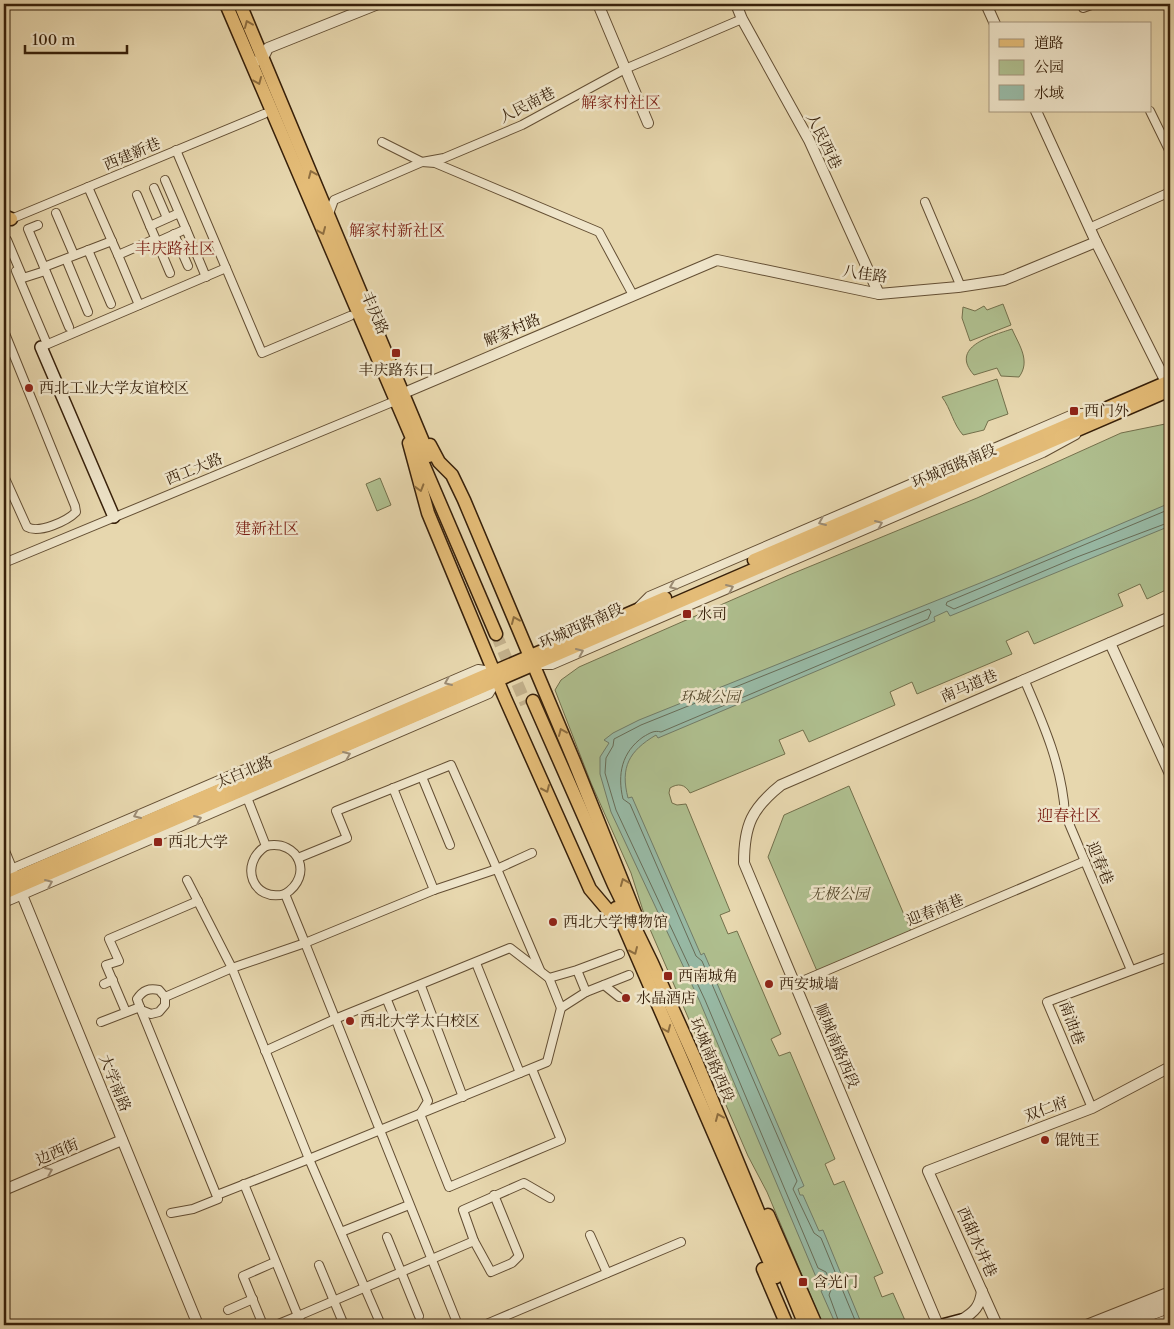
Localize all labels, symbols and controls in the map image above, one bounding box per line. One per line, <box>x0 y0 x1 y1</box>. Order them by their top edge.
one-way arrow <box>244 20 255 29</box>
scale bar <box>25 22 128 54</box>
legend <box>989 22 1152 112</box>
text: 100 m <box>32 30 75 49</box>
text: 道路 <box>1034 33 1064 52</box>
text: 公园 <box>1034 57 1064 76</box>
one-way arrow <box>252 76 263 85</box>
street label: 人民南巷 <box>496 82 558 127</box>
text: 水域 <box>1034 83 1064 102</box>
district label: 解家村社区 <box>581 92 661 112</box>
street label: 人民西巷 <box>803 110 846 172</box>
street label: 西建新巷 <box>100 133 163 174</box>
one-way arrow <box>307 170 318 179</box>
district label: 解家村新社区 <box>349 220 445 240</box>
one-way arrow <box>316 226 326 234</box>
district label: 丰庆路社区 <box>135 238 215 258</box>
street label: 八佳路 <box>841 261 889 286</box>
street label: 丰庆路 <box>358 288 393 337</box>
street label: 解家村路 <box>480 309 543 350</box>
marker: 丰庆路东口 <box>390 347 402 359</box>
place label: 丰庆路东口 <box>358 360 434 379</box>
place label: 西北工业大学友谊校区 <box>39 378 189 397</box>
marker: 西北工业大学友谊校区 <box>23 382 35 394</box>
place label: 西门外 <box>1084 401 1129 420</box>
marker: 西门外 <box>1068 405 1080 417</box>
street label: 环城西路南段 <box>909 439 999 492</box>
street label: 西工大路 <box>162 448 225 489</box>
one-way arrow <box>415 484 425 492</box>
one-way arrow <box>818 515 827 526</box>
district label: 建新社区 <box>235 518 299 538</box>
one-way arrow <box>874 520 883 531</box>
one-way arrow <box>669 579 678 590</box>
one-way arrow <box>725 584 733 594</box>
street label: 环城西路南段 <box>536 599 626 653</box>
place label: 水司 <box>697 604 727 623</box>
marker: 水司 <box>681 608 693 620</box>
one-way arrow <box>510 616 521 625</box>
one-way arrow <box>575 648 584 659</box>
street label: 南马道巷 <box>937 665 1000 706</box>
one-way arrow <box>444 676 453 687</box>
park label: 环城公园 <box>680 687 742 706</box>
one-way arrow <box>558 728 569 737</box>
street label: 太白北路 <box>212 751 275 792</box>
one-way arrow <box>342 751 351 761</box>
one-way arrow <box>539 784 550 793</box>
district label: 迎春社区 <box>1037 805 1101 825</box>
one-way arrow <box>133 808 142 819</box>
one-way arrow <box>193 815 202 826</box>
place label: 西北大学 <box>168 832 228 851</box>
marker: 西北大学 <box>152 836 164 848</box>
street label: 迎春巷 <box>1083 838 1118 887</box>
one-way arrow <box>620 878 631 887</box>
one-way arrow <box>44 879 52 889</box>
park label: 无极公园 <box>809 884 871 903</box>
street label: 迎春南巷 <box>903 889 966 930</box>
place label: 西北大学博物馆 <box>563 912 668 931</box>
marker: 西北大学博物馆 <box>547 916 559 928</box>
one-way arrow <box>628 946 639 955</box>
place label: 西南城角 <box>678 966 738 985</box>
marker: 西南城角 <box>662 970 674 982</box>
place label: 西安城墙 <box>779 974 839 993</box>
marker: 西安城墙 <box>763 978 775 990</box>
place label: 水晶酒店 <box>636 988 696 1007</box>
marker: 水晶酒店 <box>620 992 632 1004</box>
street label: 南油巷 <box>1056 998 1089 1047</box>
street label: 顺城南路西段 <box>811 1001 864 1091</box>
place label: 西北大学太白校区 <box>360 1011 480 1030</box>
marker: 西北大学太白校区 <box>344 1015 356 1027</box>
street label: 环城南路西段 <box>686 1015 739 1105</box>
one-way arrow <box>661 1024 671 1033</box>
street label: 大学南路 <box>95 1051 136 1114</box>
street label: 双仁府 <box>1021 1092 1070 1125</box>
one-way arrow <box>715 1113 725 1122</box>
place label: 馄饨王 <box>1055 1130 1100 1149</box>
street label: 边西街 <box>32 1134 81 1169</box>
marker: 馄饨王 <box>1039 1134 1051 1146</box>
one-way arrow <box>44 1167 53 1178</box>
street label: 西甜水井巷 <box>954 1204 1001 1280</box>
place label: 含光门 <box>813 1272 858 1291</box>
marker: 含光门 <box>797 1276 809 1288</box>

